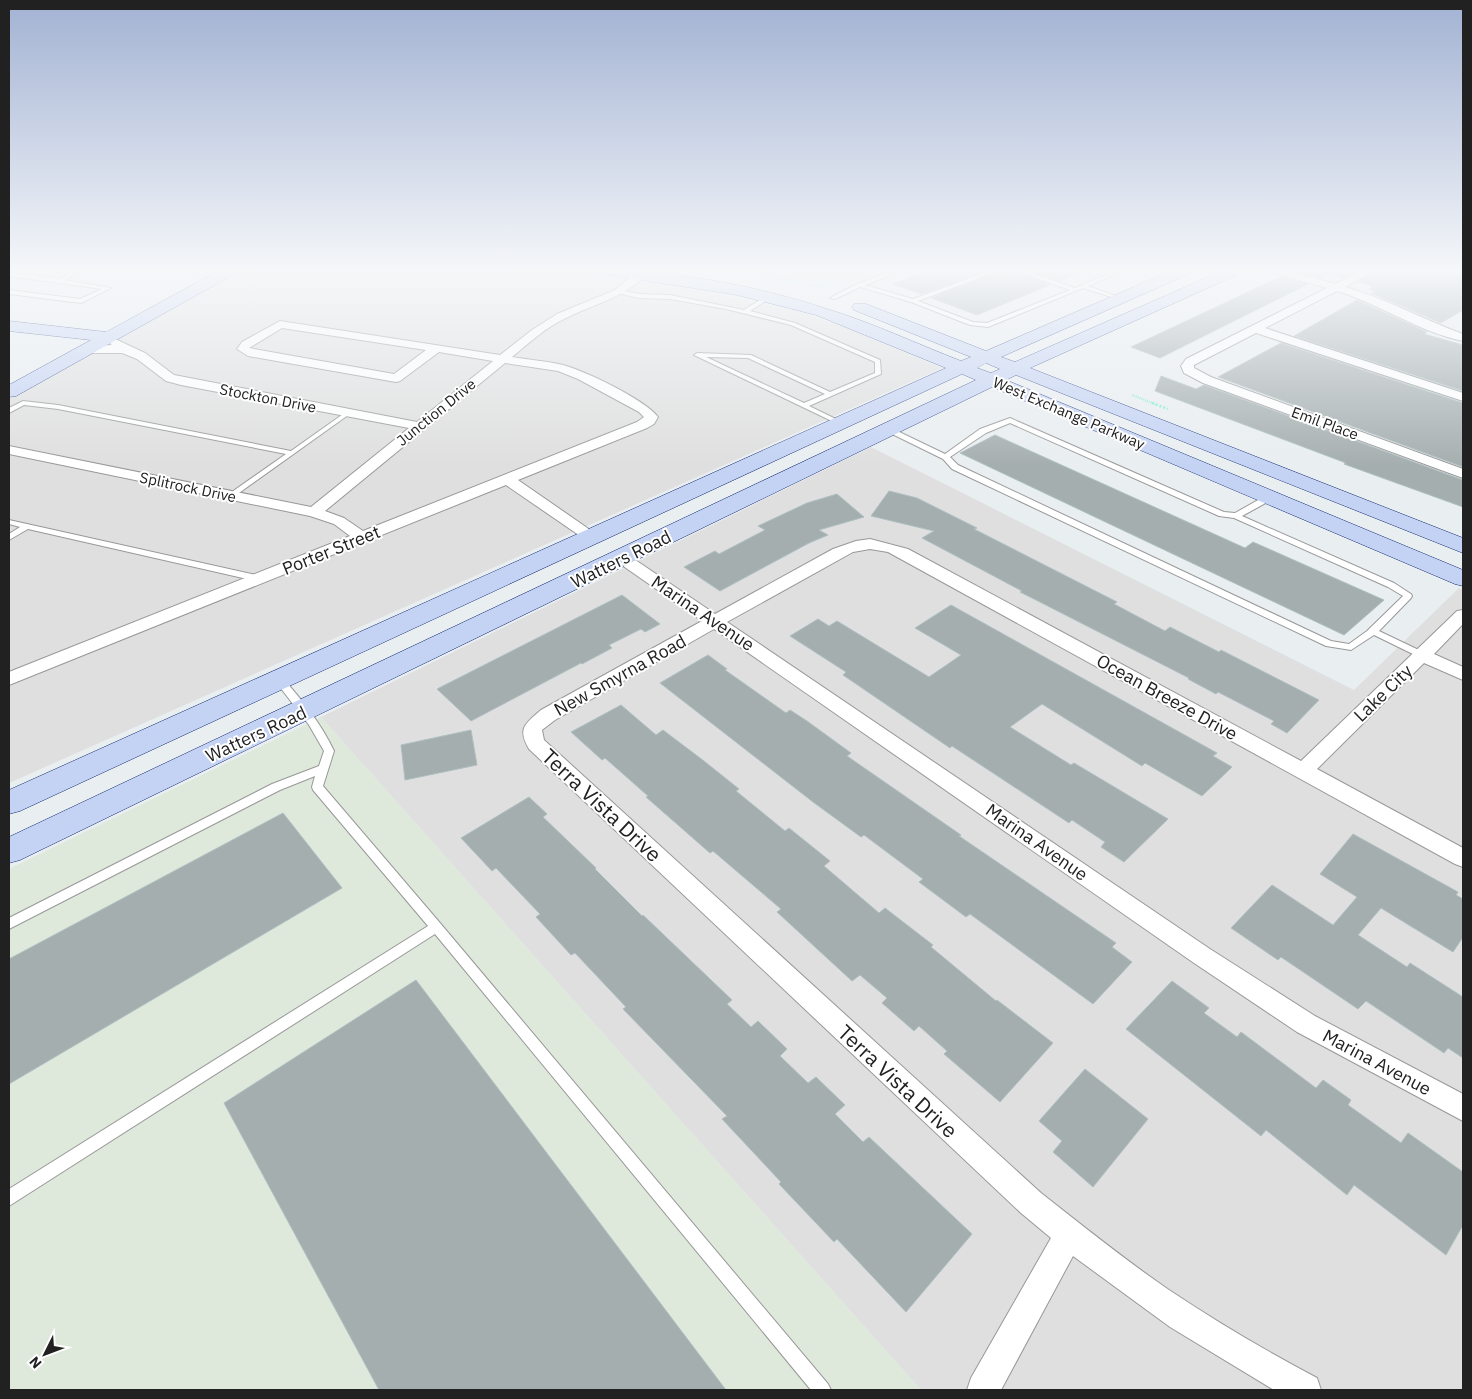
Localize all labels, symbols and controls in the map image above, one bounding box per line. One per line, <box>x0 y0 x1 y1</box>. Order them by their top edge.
street label: West Exchange Parkway <box>990 372 1148 454</box>
street label: Junction Drive <box>393 374 479 450</box>
street label: Stockton Drive <box>218 379 318 417</box>
street label: Emil Place <box>1289 402 1361 444</box>
street label: Splitrock Drive <box>138 468 238 506</box>
street label: Porter Street <box>279 520 383 580</box>
street label: Watters Road <box>567 525 675 593</box>
street label: Marina Avenue <box>647 570 759 656</box>
street label: New Smyrna Road <box>550 629 690 721</box>
street label: Ocean Breeze Drive <box>1092 649 1242 745</box>
street label: Lake City <box>1349 659 1417 727</box>
street label: Watters Road <box>202 701 310 767</box>
street label: Terra Vista Drive <box>536 742 668 868</box>
street label: Marina Avenue <box>981 798 1093 886</box>
street label: Terra Vista Drive <box>832 1018 964 1144</box>
street label: Marina Avenue <box>1319 1024 1435 1100</box>
north arrow <box>20 1329 70 1379</box>
text: N <box>25 1353 45 1372</box>

